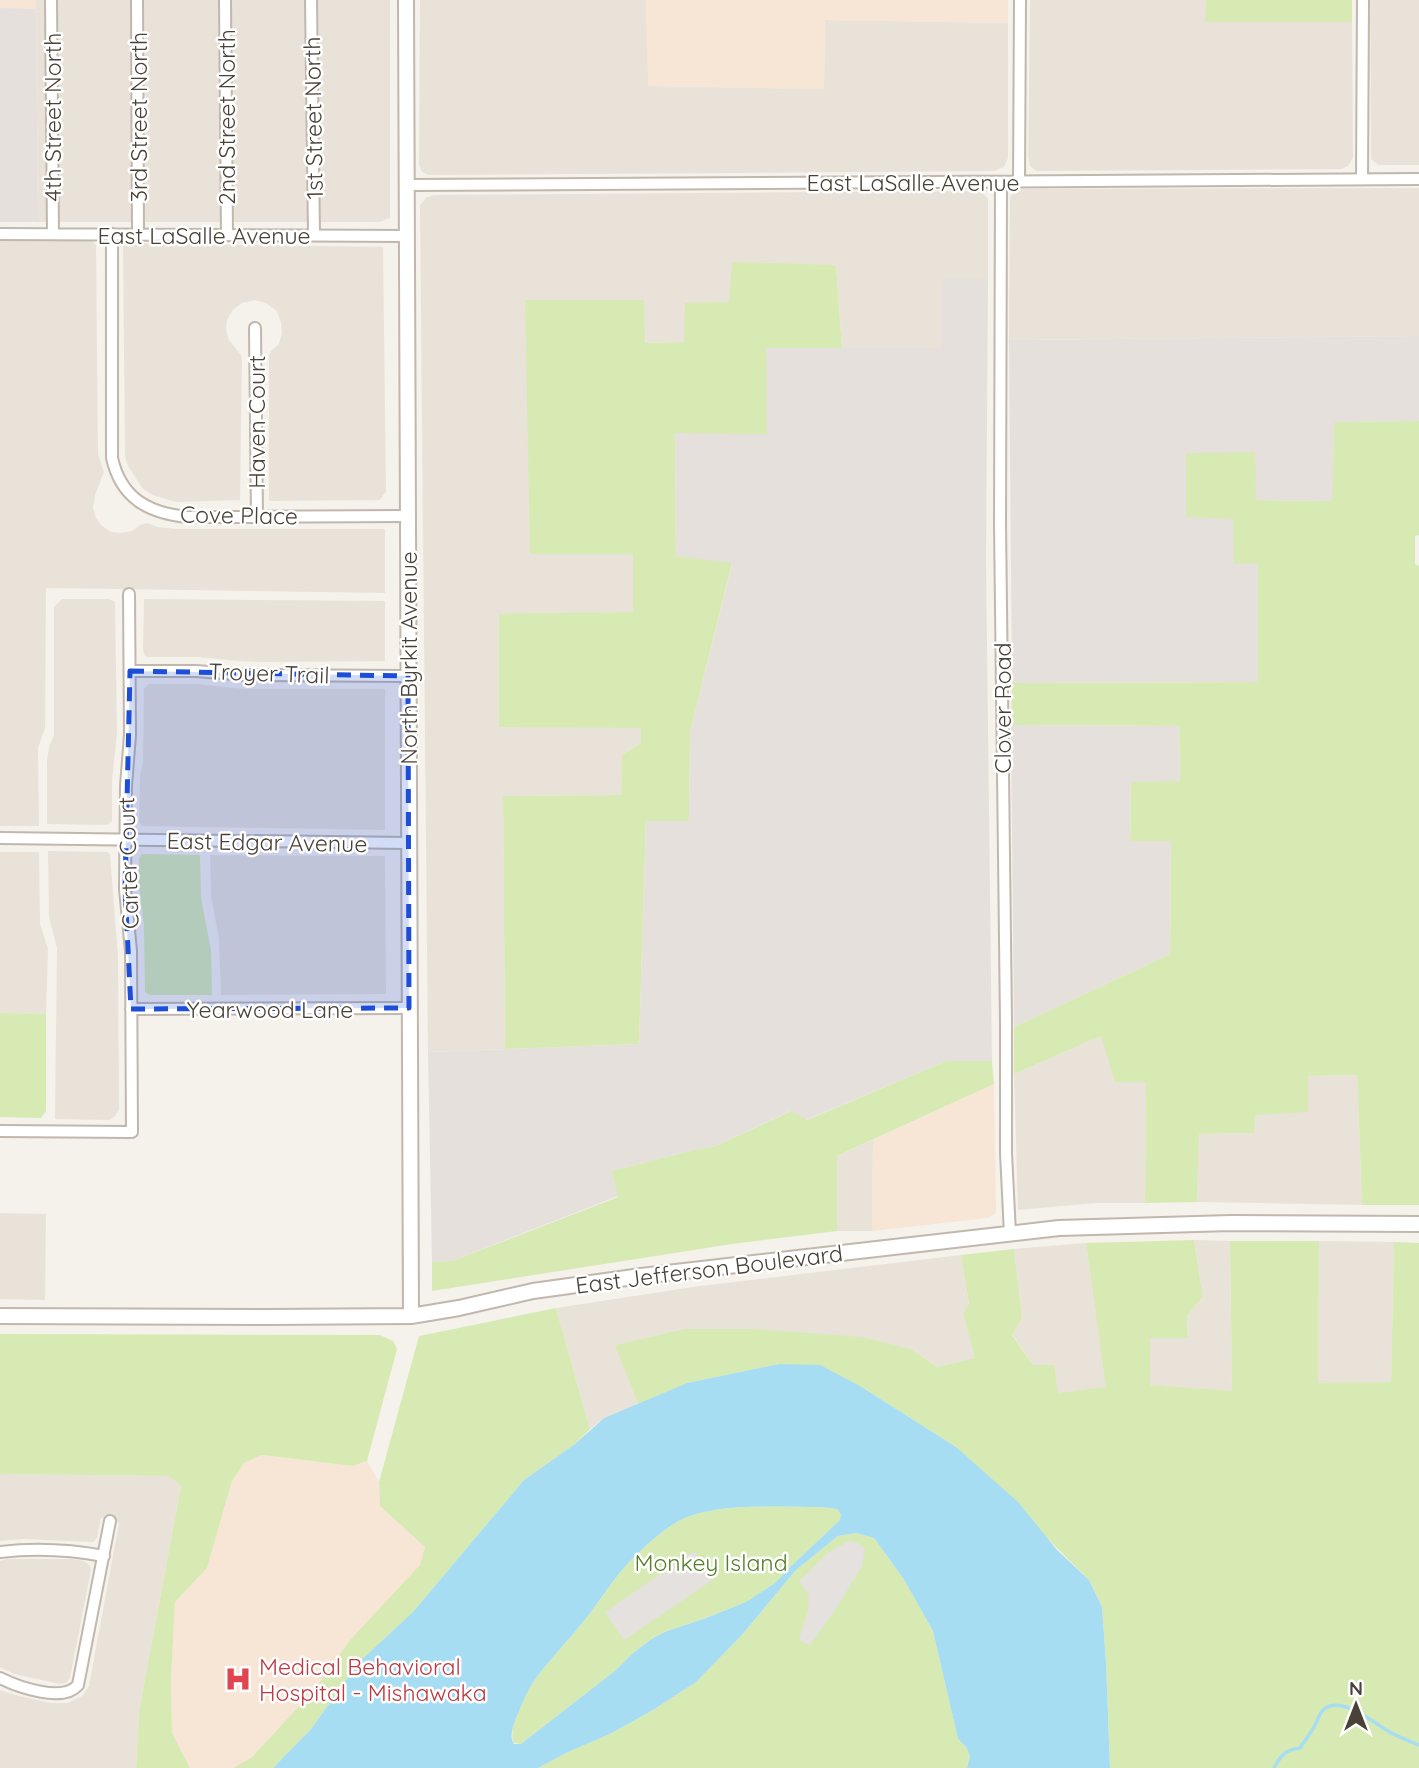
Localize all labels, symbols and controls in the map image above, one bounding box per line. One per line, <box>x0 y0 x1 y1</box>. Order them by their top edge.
street label: 2nd Street North <box>212 29 241 205</box>
street label: 3rd Street North <box>124 32 153 202</box>
street label: 4th Street North <box>38 33 67 201</box>
street label: 1st Street North <box>297 36 329 200</box>
street label: East LaSalle Avenue <box>806 168 1020 197</box>
street label: East LaSalle Avenue <box>97 221 311 250</box>
street label: Haven Court <box>242 355 271 489</box>
street label: Cove Place <box>180 499 298 531</box>
street label: North Byrkit Avenue <box>394 551 423 765</box>
street label: Clover Road <box>988 642 1017 774</box>
street label: Troyer Trail <box>208 656 330 690</box>
street label: Carter Court <box>111 796 145 930</box>
street label: East Edgar Avenue <box>166 826 368 858</box>
street label: Yearwood Lane <box>187 995 353 1024</box>
street label: East Jefferson Boulevard <box>574 1238 844 1300</box>
park label: Monkey Island <box>634 1548 788 1577</box>
place label: Medical Behavioral Hospital - Mishawaka <box>259 1652 487 1707</box>
hospital icon: Medical Behavioral Hospital - Mishawaka <box>223 1664 253 1694</box>
north arrow <box>1321 1670 1391 1740</box>
text: N <box>1349 1676 1363 1700</box>

